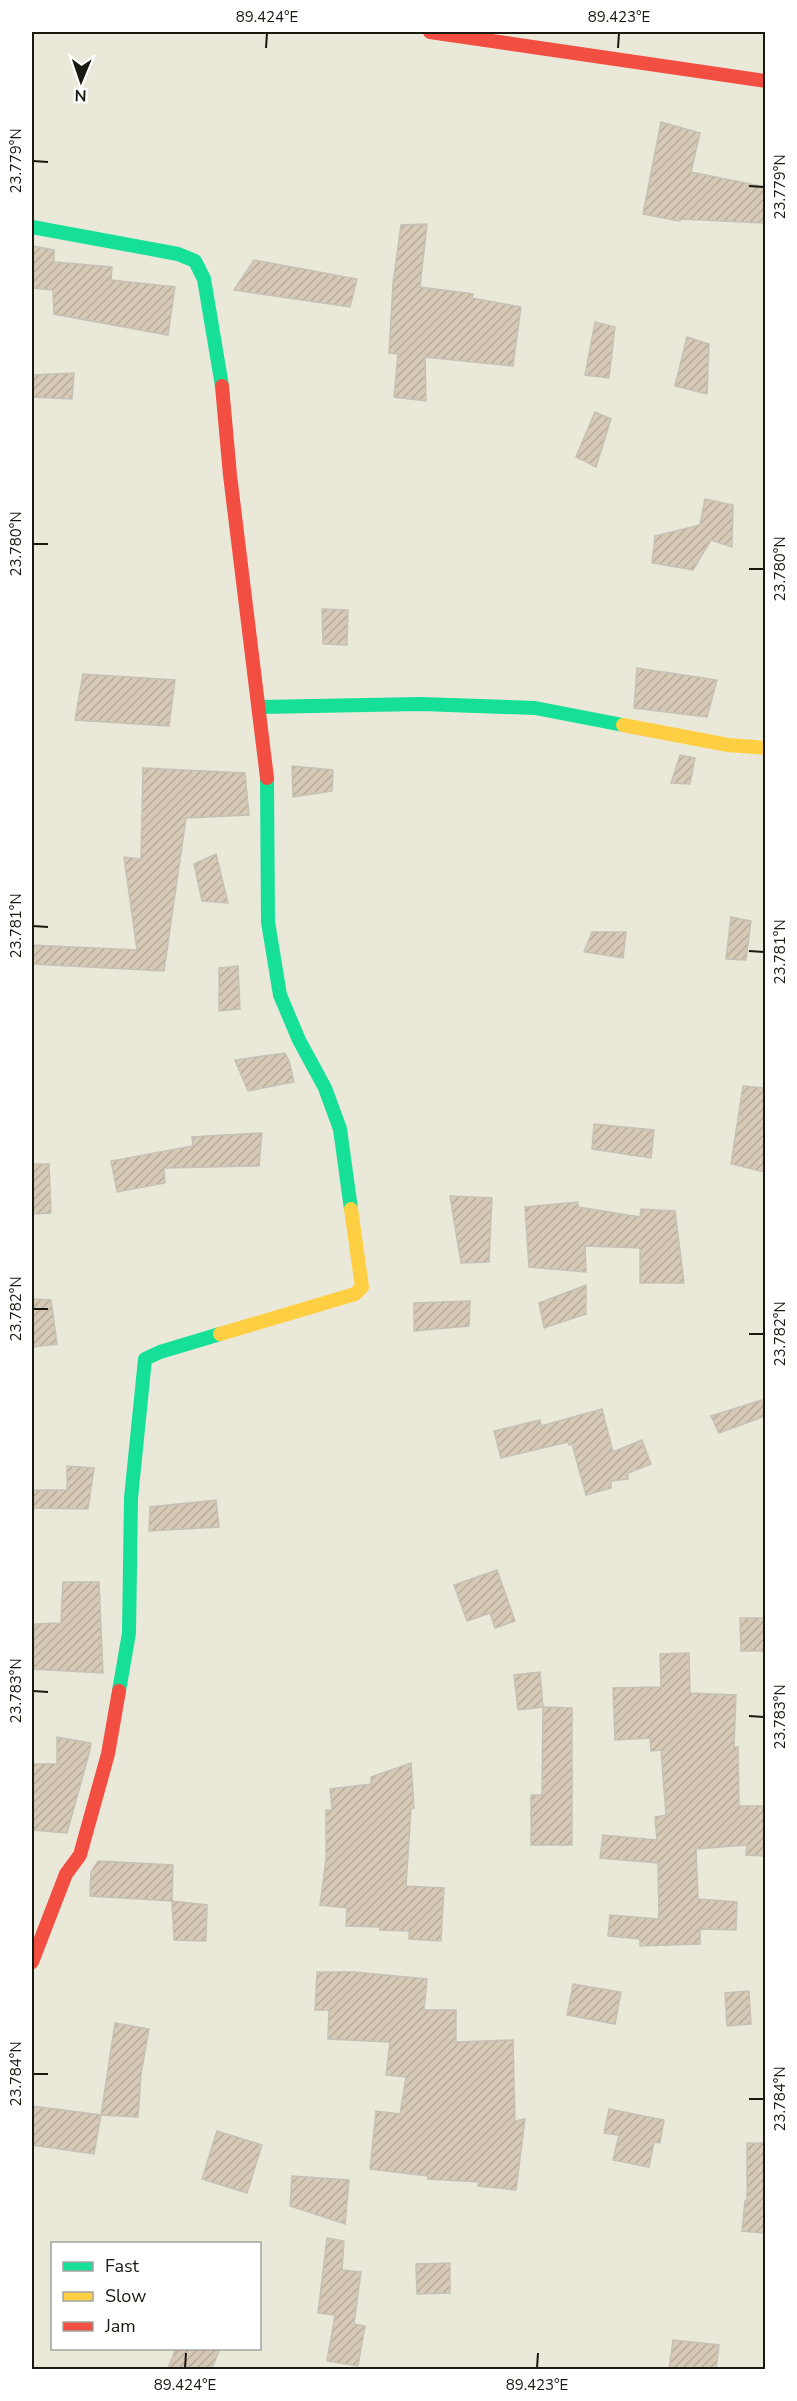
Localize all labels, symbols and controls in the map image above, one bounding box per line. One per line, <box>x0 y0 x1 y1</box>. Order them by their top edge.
text: 89.424°E <box>236 7 298 27</box>
text: 89.423°E <box>588 7 650 27</box>
north arrow <box>51 51 111 111</box>
text: N <box>74 84 87 106</box>
text: 23.779°N <box>6 128 26 194</box>
text: 23.779°N <box>770 154 790 220</box>
text: 23.780°N <box>6 511 26 577</box>
text: 23.780°N <box>770 536 790 602</box>
text: 23.781°N <box>6 893 26 959</box>
text: 23.781°N <box>770 919 790 985</box>
text: 23.782°N <box>6 1276 26 1342</box>
text: 23.782°N <box>770 1301 790 1367</box>
text: 23.783°N <box>6 1658 26 1724</box>
text: 23.783°N <box>770 1684 790 1750</box>
text: 23.784°N <box>6 2041 26 2107</box>
text: 23.784°N <box>770 2066 790 2132</box>
legend <box>51 2242 261 2350</box>
text: Fast <box>105 2254 140 2278</box>
text: Slow <box>105 2284 146 2308</box>
text: Jam <box>104 2314 136 2338</box>
text: 89.424°E <box>154 2375 216 2395</box>
text: 89.423°E <box>506 2375 568 2395</box>

